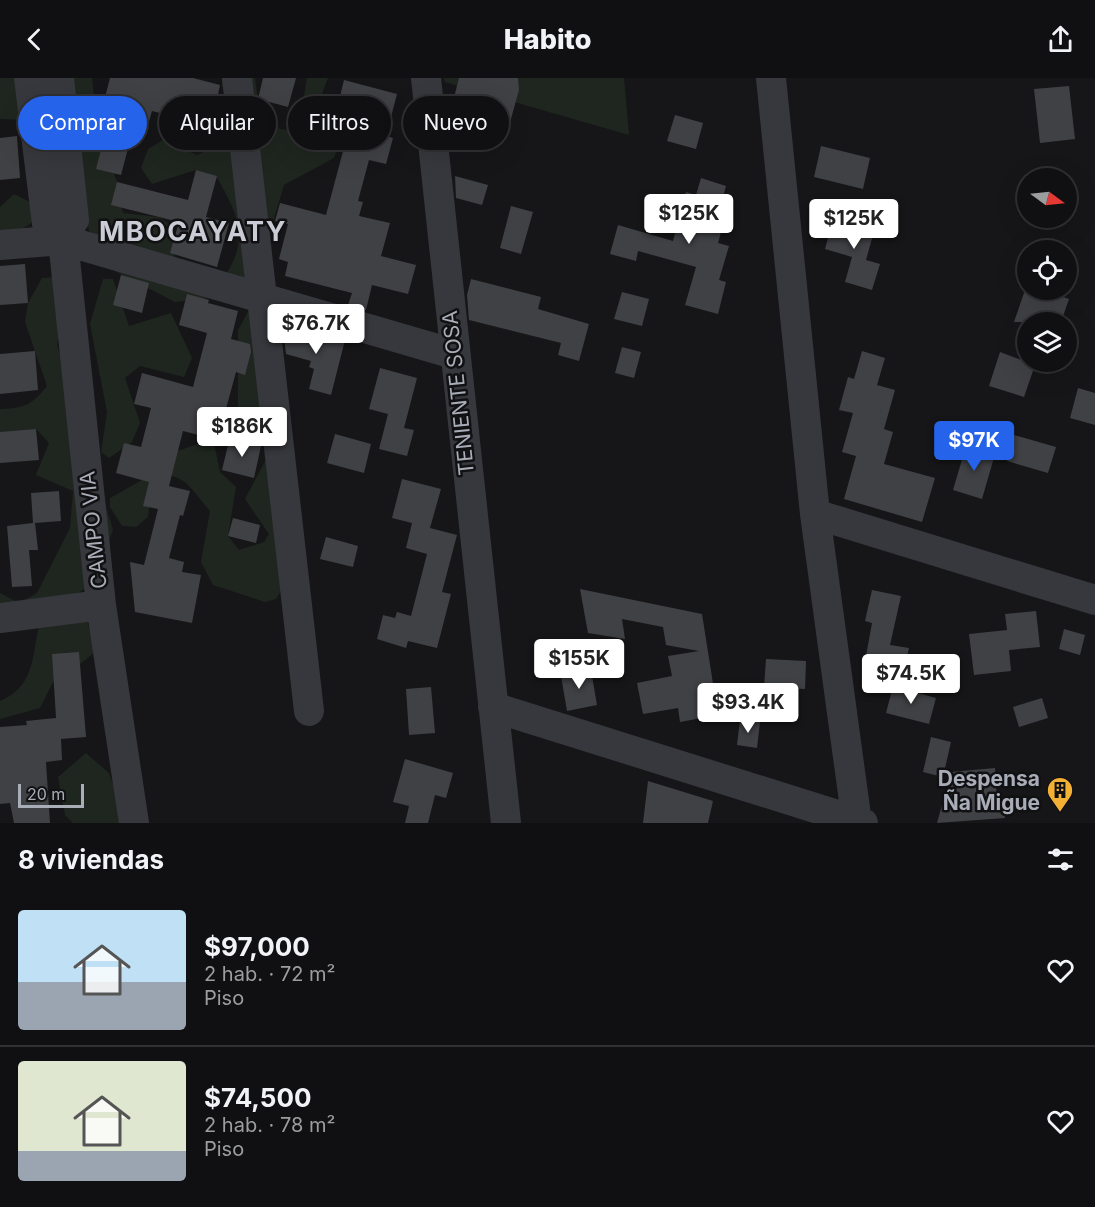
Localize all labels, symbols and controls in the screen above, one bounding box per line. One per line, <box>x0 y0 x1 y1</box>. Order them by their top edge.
icon: back <box>18 23 51 56</box>
text: Habito <box>504 23 591 56</box>
icon: share <box>1044 23 1077 56</box>
chip: Comprar <box>18 96 147 150</box>
chip: Alquilar <box>159 96 276 150</box>
chip: Filtros <box>288 96 391 150</box>
chip: Nuevo <box>403 96 509 150</box>
north arrow <box>1017 168 1077 228</box>
map controls <box>1017 168 1077 372</box>
pin: $125K <box>647 194 731 245</box>
pin: $125K <box>812 199 896 250</box>
text: $125K <box>658 201 720 225</box>
text: $125K <box>823 206 885 230</box>
district label: MBOCAYATY <box>99 215 287 248</box>
button: locate <box>1017 240 1077 300</box>
pin: $76.7K <box>267 304 365 355</box>
street label: TENIENTE SOSA <box>437 309 479 477</box>
text: $76.7K <box>282 311 351 335</box>
button: layers <box>1017 312 1077 372</box>
pin: $186K <box>200 407 284 458</box>
text: $186K <box>211 414 273 438</box>
pin: $97K <box>938 421 1010 472</box>
text: $97K <box>948 428 1000 452</box>
street label: CAMPO VIA <box>74 470 112 590</box>
pin: $155K <box>537 639 621 690</box>
text: $155K <box>548 646 610 670</box>
pin: $74.5K <box>862 654 960 705</box>
text: $74.5K <box>876 661 946 685</box>
pin: $93.4K <box>699 683 797 734</box>
text: $93.4K <box>711 690 785 714</box>
place label: Despensa Ña Migue <box>938 766 1040 815</box>
building icon: Despensa Ña Migue <box>1045 775 1075 813</box>
scale bar <box>18 781 84 808</box>
text: 20 m <box>27 784 65 804</box>
icon: filters <box>1044 843 1077 876</box>
text: 8 viviendas <box>18 844 164 875</box>
text: $97,000 <box>204 931 310 962</box>
icon: home <box>66 934 138 1006</box>
icon: heart <box>1044 954 1077 987</box>
text: 2 hab. · 72 m² <box>204 962 335 986</box>
text: Piso <box>204 986 244 1010</box>
text: $74,500 <box>204 1082 312 1113</box>
icon: home <box>66 1085 138 1157</box>
icon: heart <box>1044 1105 1077 1138</box>
text: 2 hab. · 78 m² <box>204 1113 335 1137</box>
text: Piso <box>204 1137 244 1161</box>

